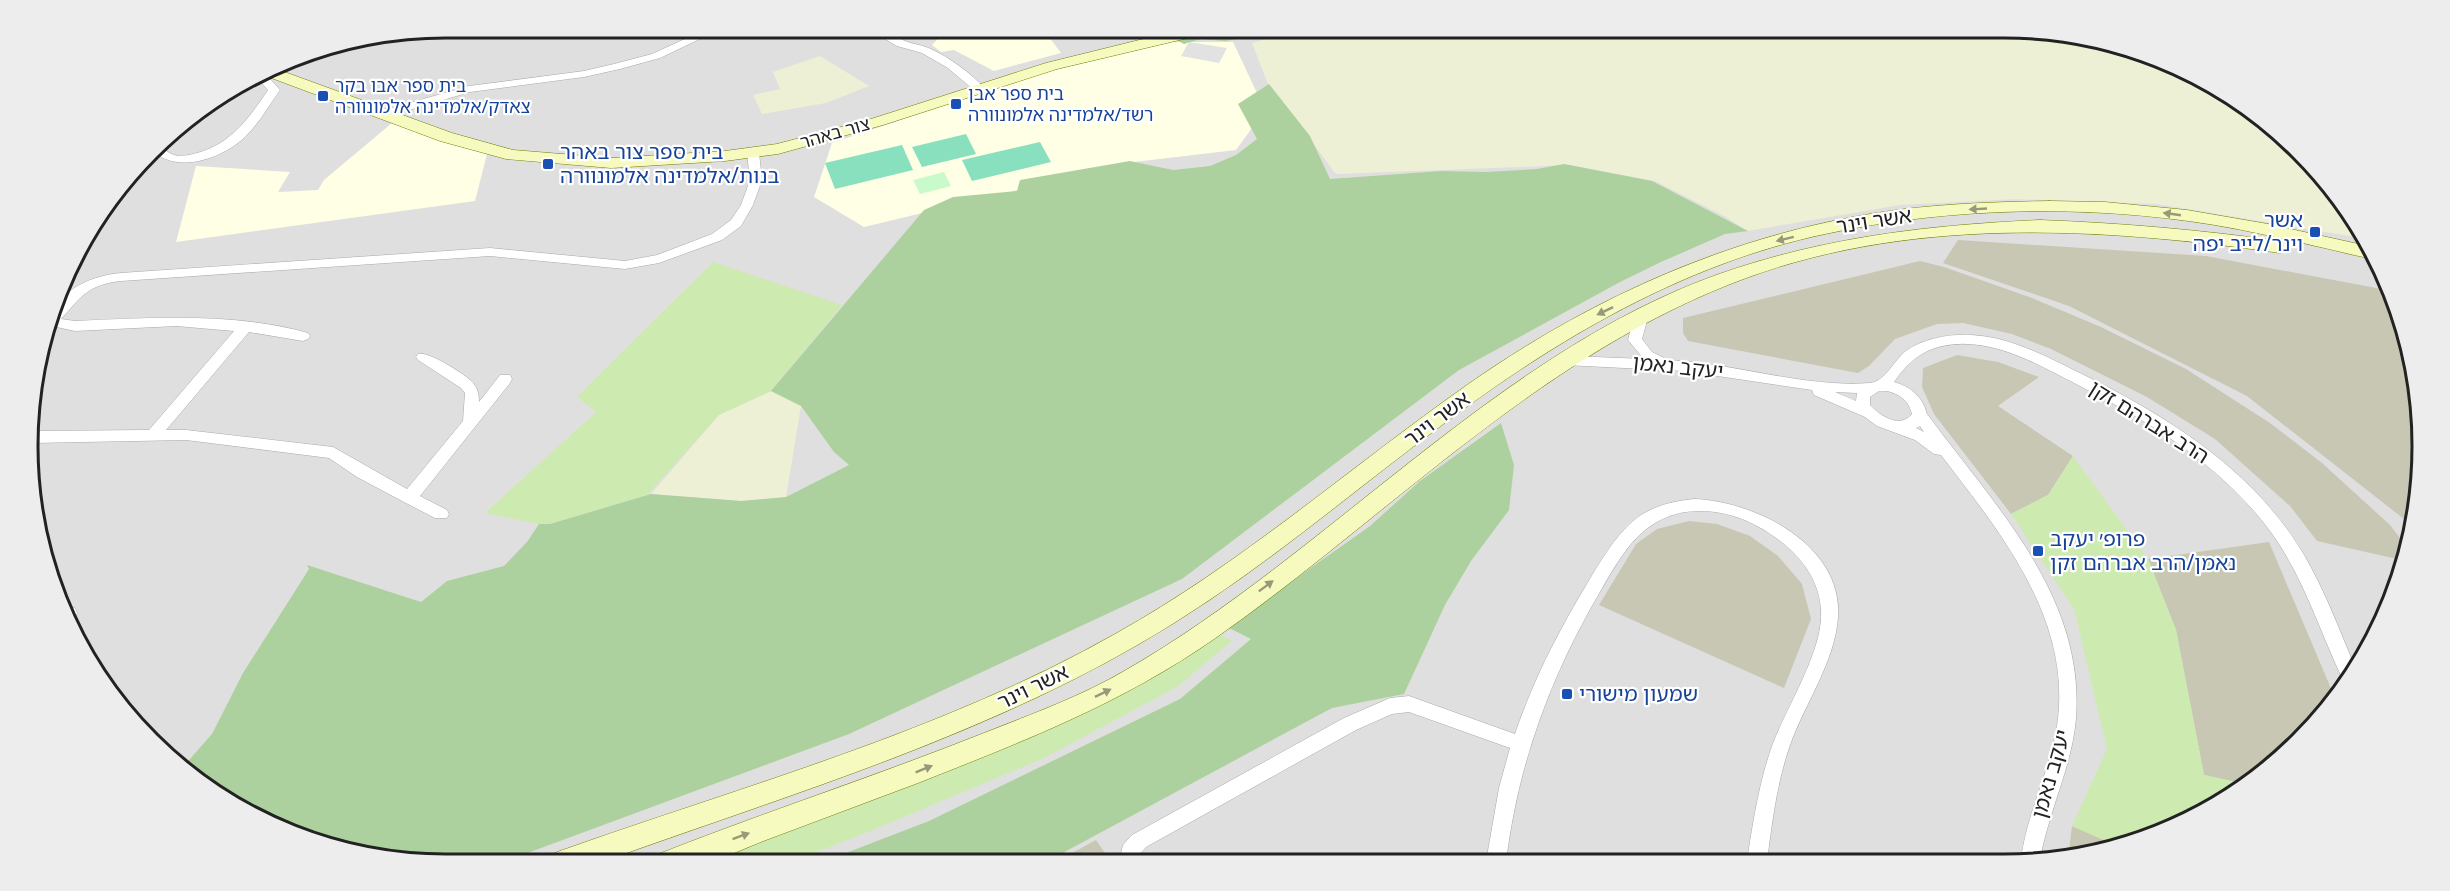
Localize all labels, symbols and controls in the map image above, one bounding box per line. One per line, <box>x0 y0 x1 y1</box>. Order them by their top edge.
place label: בית ספר אבו בקר צאדק/אלמדינה אלמונוורה <box>335 73 530 118</box>
place label: בית ספר אבן רשד/אלמדינה אלמונוורה <box>968 81 1154 126</box>
marker: בית ספר אבו בקר צאדק/אלמדינה אלמונוורה <box>316 89 330 103</box>
marker: בית ספר אבן רשד/אלמדינה אלמונוורה <box>949 97 963 111</box>
street label: צור באהר <box>797 111 872 153</box>
place label: בית ספר צור באהר בנות/אלמדינה אלמונוורה <box>560 137 779 189</box>
marker: בית ספר צור באהר בנות/אלמדינה אלמונוורה <box>541 157 555 171</box>
street label: אשר וינר <box>1834 200 1914 240</box>
one-way arrow <box>1968 204 1987 214</box>
place label: אשר וינר/לייב יפה <box>2193 205 2303 257</box>
one-way arrow <box>2163 209 2182 218</box>
marker: אשר וינר/לייב יפה <box>2308 225 2322 239</box>
one-way arrow <box>1776 234 1794 244</box>
one-way arrow <box>1596 306 1613 315</box>
street label: יעקב נאמן <box>1631 347 1725 385</box>
street label: הרב אברהם זקן <box>2084 373 2215 469</box>
street label: אשר וינר <box>1398 384 1475 452</box>
place label: פרופ׳ יעקב נאמן/הרב אברהם זקן <box>2050 524 2236 576</box>
marker: פרופ׳ יעקב נאמן/הרב אברהם זקן <box>2031 544 2045 558</box>
one-way arrow <box>1257 580 1273 592</box>
street label: אשר וינר <box>992 657 1073 715</box>
place label: שמעון מישורי <box>1579 679 1698 707</box>
marker: שמעון מישורי <box>1560 687 1574 701</box>
one-way arrow <box>1095 688 1112 698</box>
street label: יעקב נאמן <box>2024 726 2076 821</box>
one-way arrow <box>915 764 933 773</box>
one-way arrow <box>732 831 750 841</box>

